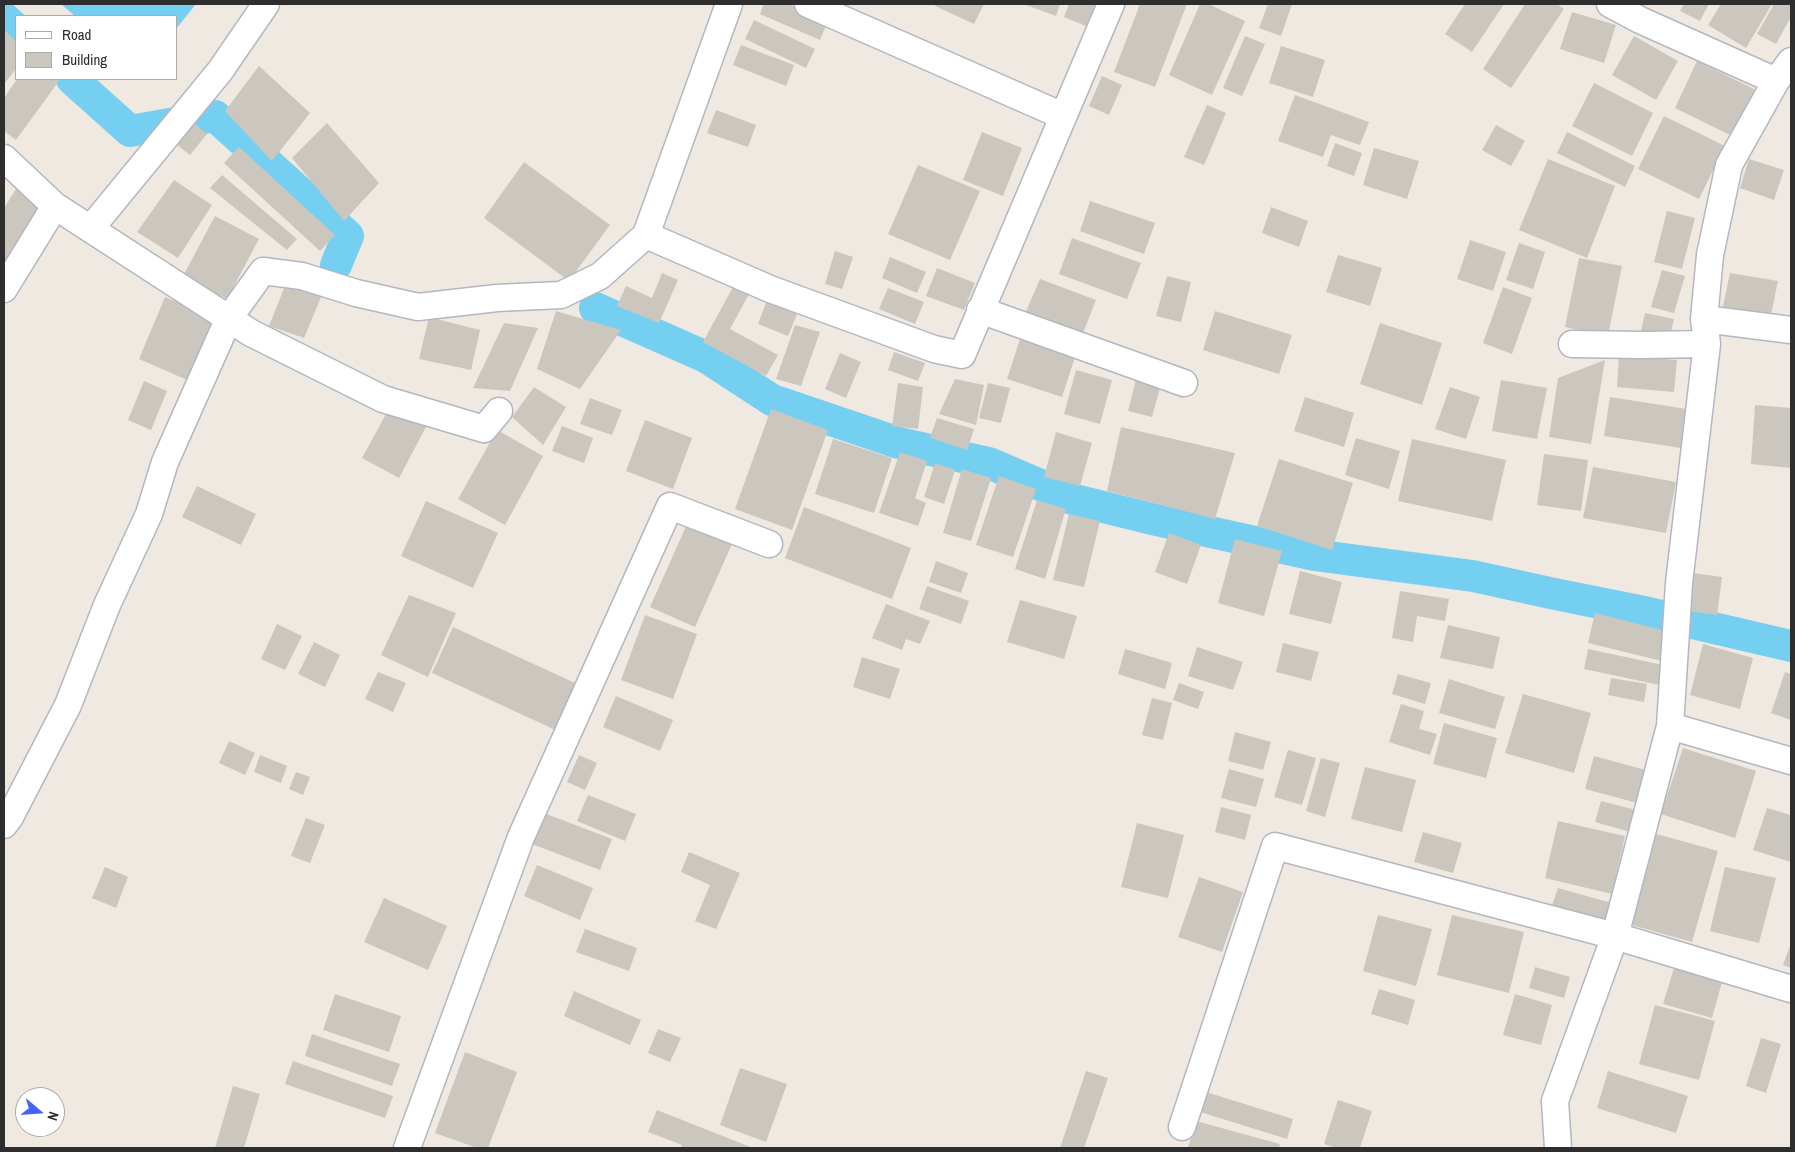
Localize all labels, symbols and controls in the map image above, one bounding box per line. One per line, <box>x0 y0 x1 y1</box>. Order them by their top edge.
legend <box>15 15 178 80</box>
text: Road <box>62 24 91 45</box>
text: Building <box>62 49 107 70</box>
north arrow <box>15 1087 65 1137</box>
text: N <box>43 1110 63 1123</box>

